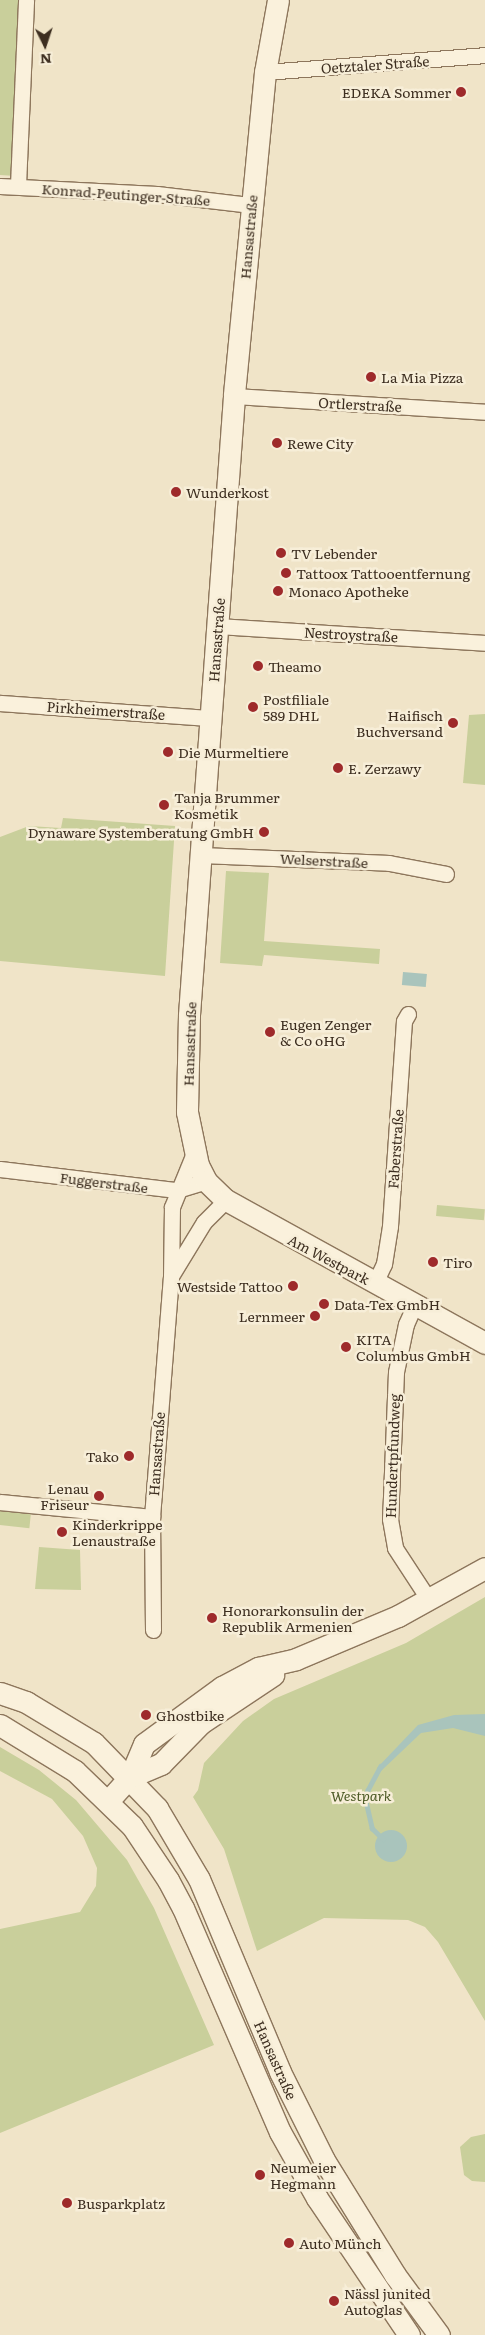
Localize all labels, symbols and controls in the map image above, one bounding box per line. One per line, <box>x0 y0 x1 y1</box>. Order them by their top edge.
north arrow <box>20 20 70 70</box>
text: N <box>39 50 53 70</box>
street label: Oetztaler Straße <box>320 52 430 76</box>
place label: EDEKA Sommer <box>342 84 451 100</box>
marker: EDEKA Sommer <box>455 86 467 98</box>
street label: Konrad-Peutinger-Straße <box>41 180 211 208</box>
street label: Hansastraße <box>236 194 260 280</box>
place label: La Mia Pizza <box>381 369 463 385</box>
marker: La Mia Pizza <box>365 371 377 383</box>
street label: Ortlerstraße <box>318 393 402 415</box>
place label: Rewe City <box>287 435 353 451</box>
marker: Rewe City <box>271 437 283 449</box>
place label: Wunderkost <box>186 484 269 500</box>
marker: Wunderkost <box>170 486 182 498</box>
place label: TV Lebender <box>291 545 377 561</box>
marker: TV Lebender <box>275 547 287 559</box>
place label: Tattoox Tattooentfernung <box>296 565 470 581</box>
marker: Tattoox Tattooentfernung <box>280 567 292 579</box>
place label: Monaco Apotheke <box>288 583 409 599</box>
marker: Monaco Apotheke <box>272 585 284 597</box>
street label: Hansastraße <box>205 597 227 683</box>
street label: Nestroystraße <box>304 623 398 645</box>
place label: Theamo <box>268 658 322 674</box>
marker: Theamo <box>252 660 264 672</box>
place label: Postfiliale 589 DHL <box>263 691 329 724</box>
street label: Pirkheimerstraße <box>46 697 166 723</box>
marker: Postfiliale 589 DHL <box>247 701 259 713</box>
place label: Haifisch Buchversand <box>356 707 443 740</box>
marker: Haifisch Buchversand <box>447 717 459 729</box>
place label: Die Murmeltiere <box>178 744 289 760</box>
marker: Die Murmeltiere <box>162 746 174 758</box>
place label: E. Zerzawy <box>348 760 421 776</box>
marker: E. Zerzawy <box>332 762 344 774</box>
place label: Tanja Brummer Kosmetik <box>174 789 280 822</box>
marker: Tanja Brummer Kosmetik <box>158 799 170 811</box>
place label: Dynaware Systemberatung GmbH <box>28 824 254 840</box>
marker: Dynaware Systemberatung GmbH <box>258 826 270 838</box>
street label: Welserstraße <box>279 849 369 871</box>
street label: Hansastraße <box>179 1001 199 1087</box>
place label: Eugen Zenger & Co oHG <box>280 1016 371 1048</box>
marker: Eugen Zenger & Co oHG <box>264 1026 276 1038</box>
street label: Faberstraße <box>384 1109 406 1189</box>
street label: Fuggerstraße <box>59 1168 149 1196</box>
street label: Am Westpark <box>285 1230 373 1288</box>
place label: Tiro <box>443 1254 473 1270</box>
marker: Tiro <box>427 1256 439 1268</box>
place label: Westside Tattoo <box>177 1278 283 1294</box>
marker: Westside Tattoo <box>287 1280 299 1292</box>
place label: Data-Tex GmbH <box>334 1296 440 1312</box>
marker: Data-Tex GmbH <box>318 1298 330 1310</box>
place label: Lernmeer <box>239 1308 305 1324</box>
marker: Lernmeer <box>309 1310 321 1322</box>
place label: KITA Columbus GmbH <box>356 1331 471 1364</box>
marker: KITA Columbus GmbH <box>340 1341 352 1353</box>
street label: Hundertpfundweg <box>381 1394 403 1518</box>
street label: Hansastraße <box>145 1411 167 1497</box>
place label: Tako <box>86 1448 119 1464</box>
marker: Tako <box>123 1450 135 1462</box>
place label: Lenau Friseur <box>40 1480 89 1512</box>
marker: Lenau Friseur <box>93 1490 105 1502</box>
place label: Kinderkrippe Lenaustraße <box>72 1516 162 1548</box>
marker: Kinderkrippe Lenaustraße <box>56 1526 68 1538</box>
place label: Honorarkonsulin der Republik Armenien <box>222 1602 364 1634</box>
marker: Honorarkonsulin der Republik Armenien <box>206 1612 218 1624</box>
place label: Ghostbike <box>156 1707 224 1723</box>
marker: Ghostbike <box>140 1709 152 1721</box>
park label: Westpark <box>331 1787 391 1803</box>
street label: Hansastraße <box>251 2018 301 2102</box>
place label: Neumeier Heg‍mann <box>270 2159 336 2192</box>
marker: Neumeier Heg‍mann <box>254 2169 266 2181</box>
place label: Busparkplatz <box>77 2195 165 2211</box>
marker: Busparkplatz <box>61 2197 73 2209</box>
place label: Auto Münch <box>299 2235 382 2251</box>
marker: Auto Münch <box>283 2237 295 2249</box>
place label: Nässl junited Autoglas <box>344 2285 431 2318</box>
marker: Nässl junited Autoglas <box>328 2295 340 2307</box>

